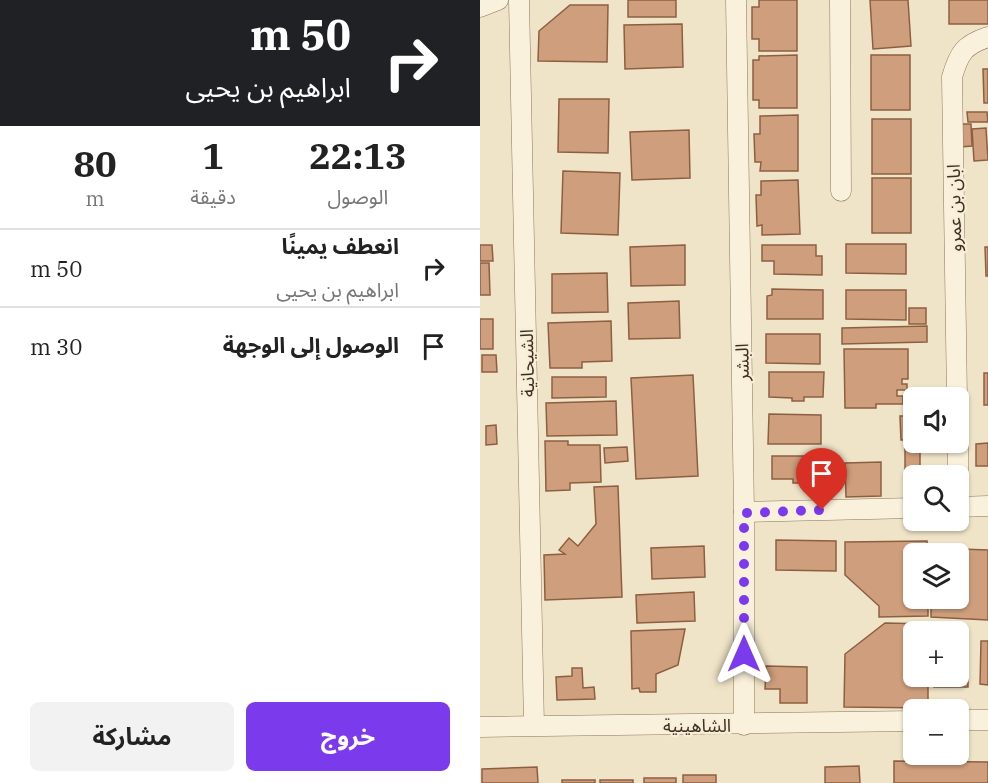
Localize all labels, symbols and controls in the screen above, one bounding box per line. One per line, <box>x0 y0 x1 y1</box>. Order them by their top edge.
text: 50 m <box>250 7 351 62</box>
icon: right <box>372 24 450 102</box>
text: ابراهيم بن يحيى <box>185 69 351 104</box>
text: 1 <box>202 132 224 179</box>
text: 22:13 <box>309 132 407 179</box>
text: 80 <box>74 140 117 187</box>
street label: ابان بن عمرو <box>942 164 966 252</box>
text: دقيقة <box>190 183 236 210</box>
text: الوصول <box>327 183 388 210</box>
text: m <box>86 185 105 212</box>
text: انعطف يمينًا <box>281 231 399 260</box>
icon: right <box>417 252 450 285</box>
text: 50 m <box>30 254 82 283</box>
text: ابراهيم بن يحيى <box>276 276 399 303</box>
street label: الشيحانية <box>515 329 539 397</box>
text: الوصول إلى الوجهة <box>223 330 399 359</box>
icon: arrive <box>417 330 450 363</box>
text: 30 m <box>30 332 82 361</box>
street label: البشر <box>730 343 754 382</box>
map controls <box>903 387 969 765</box>
button: sound <box>903 387 969 453</box>
pin <box>796 448 847 510</box>
icon: arrive <box>805 457 838 490</box>
button: search <box>903 465 969 531</box>
button: layers <box>903 543 969 609</box>
button: + <box>903 621 969 687</box>
position arrow <box>712 622 776 686</box>
button: − <box>903 699 969 765</box>
button: مشاركة <box>30 702 234 771</box>
button: خروج <box>246 702 450 771</box>
street label: الشاهينية <box>663 714 731 737</box>

